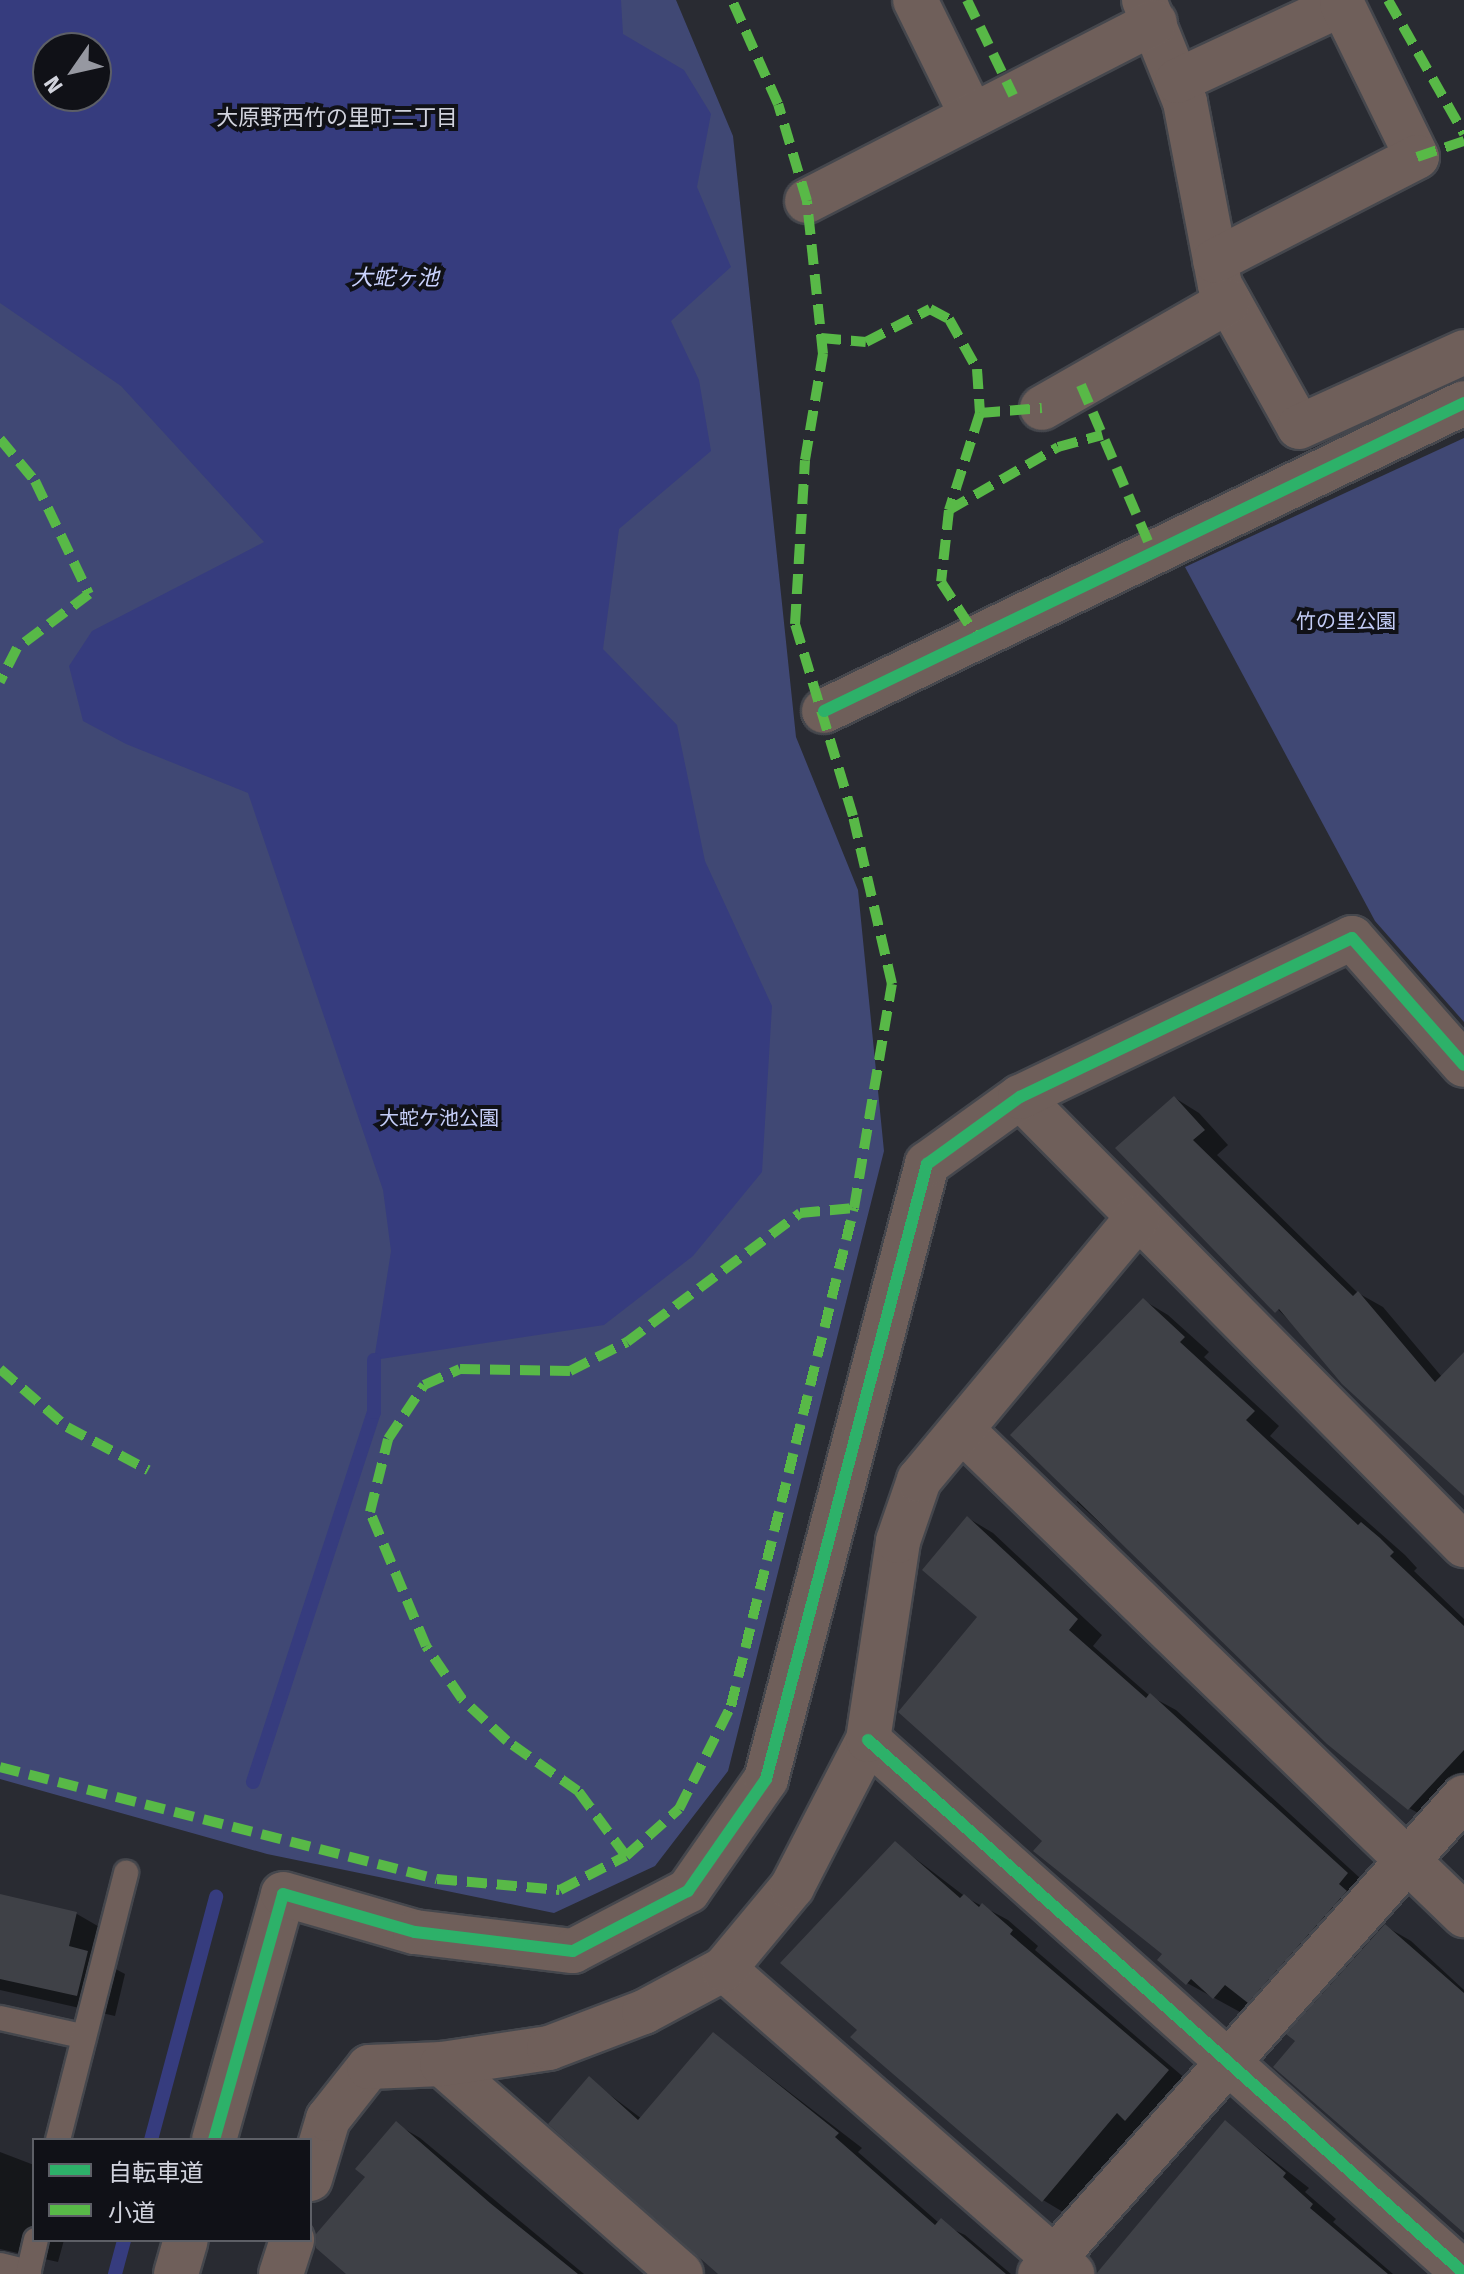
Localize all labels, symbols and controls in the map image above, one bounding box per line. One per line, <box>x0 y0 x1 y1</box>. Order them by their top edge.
north arrow <box>32 32 112 112</box>
text: N <box>38 71 69 98</box>
district label: 大原野西竹の里町二丁目 <box>216 105 458 131</box>
water label: 大蛇ヶ池 <box>351 265 439 291</box>
park label: 竹の里公園 <box>1296 609 1396 633</box>
park label: 大蛇ケ池公園 <box>379 1106 499 1130</box>
legend <box>32 2138 312 2242</box>
text: 自転車道 <box>108 2159 204 2187</box>
text: 小道 <box>108 2199 156 2227</box>

